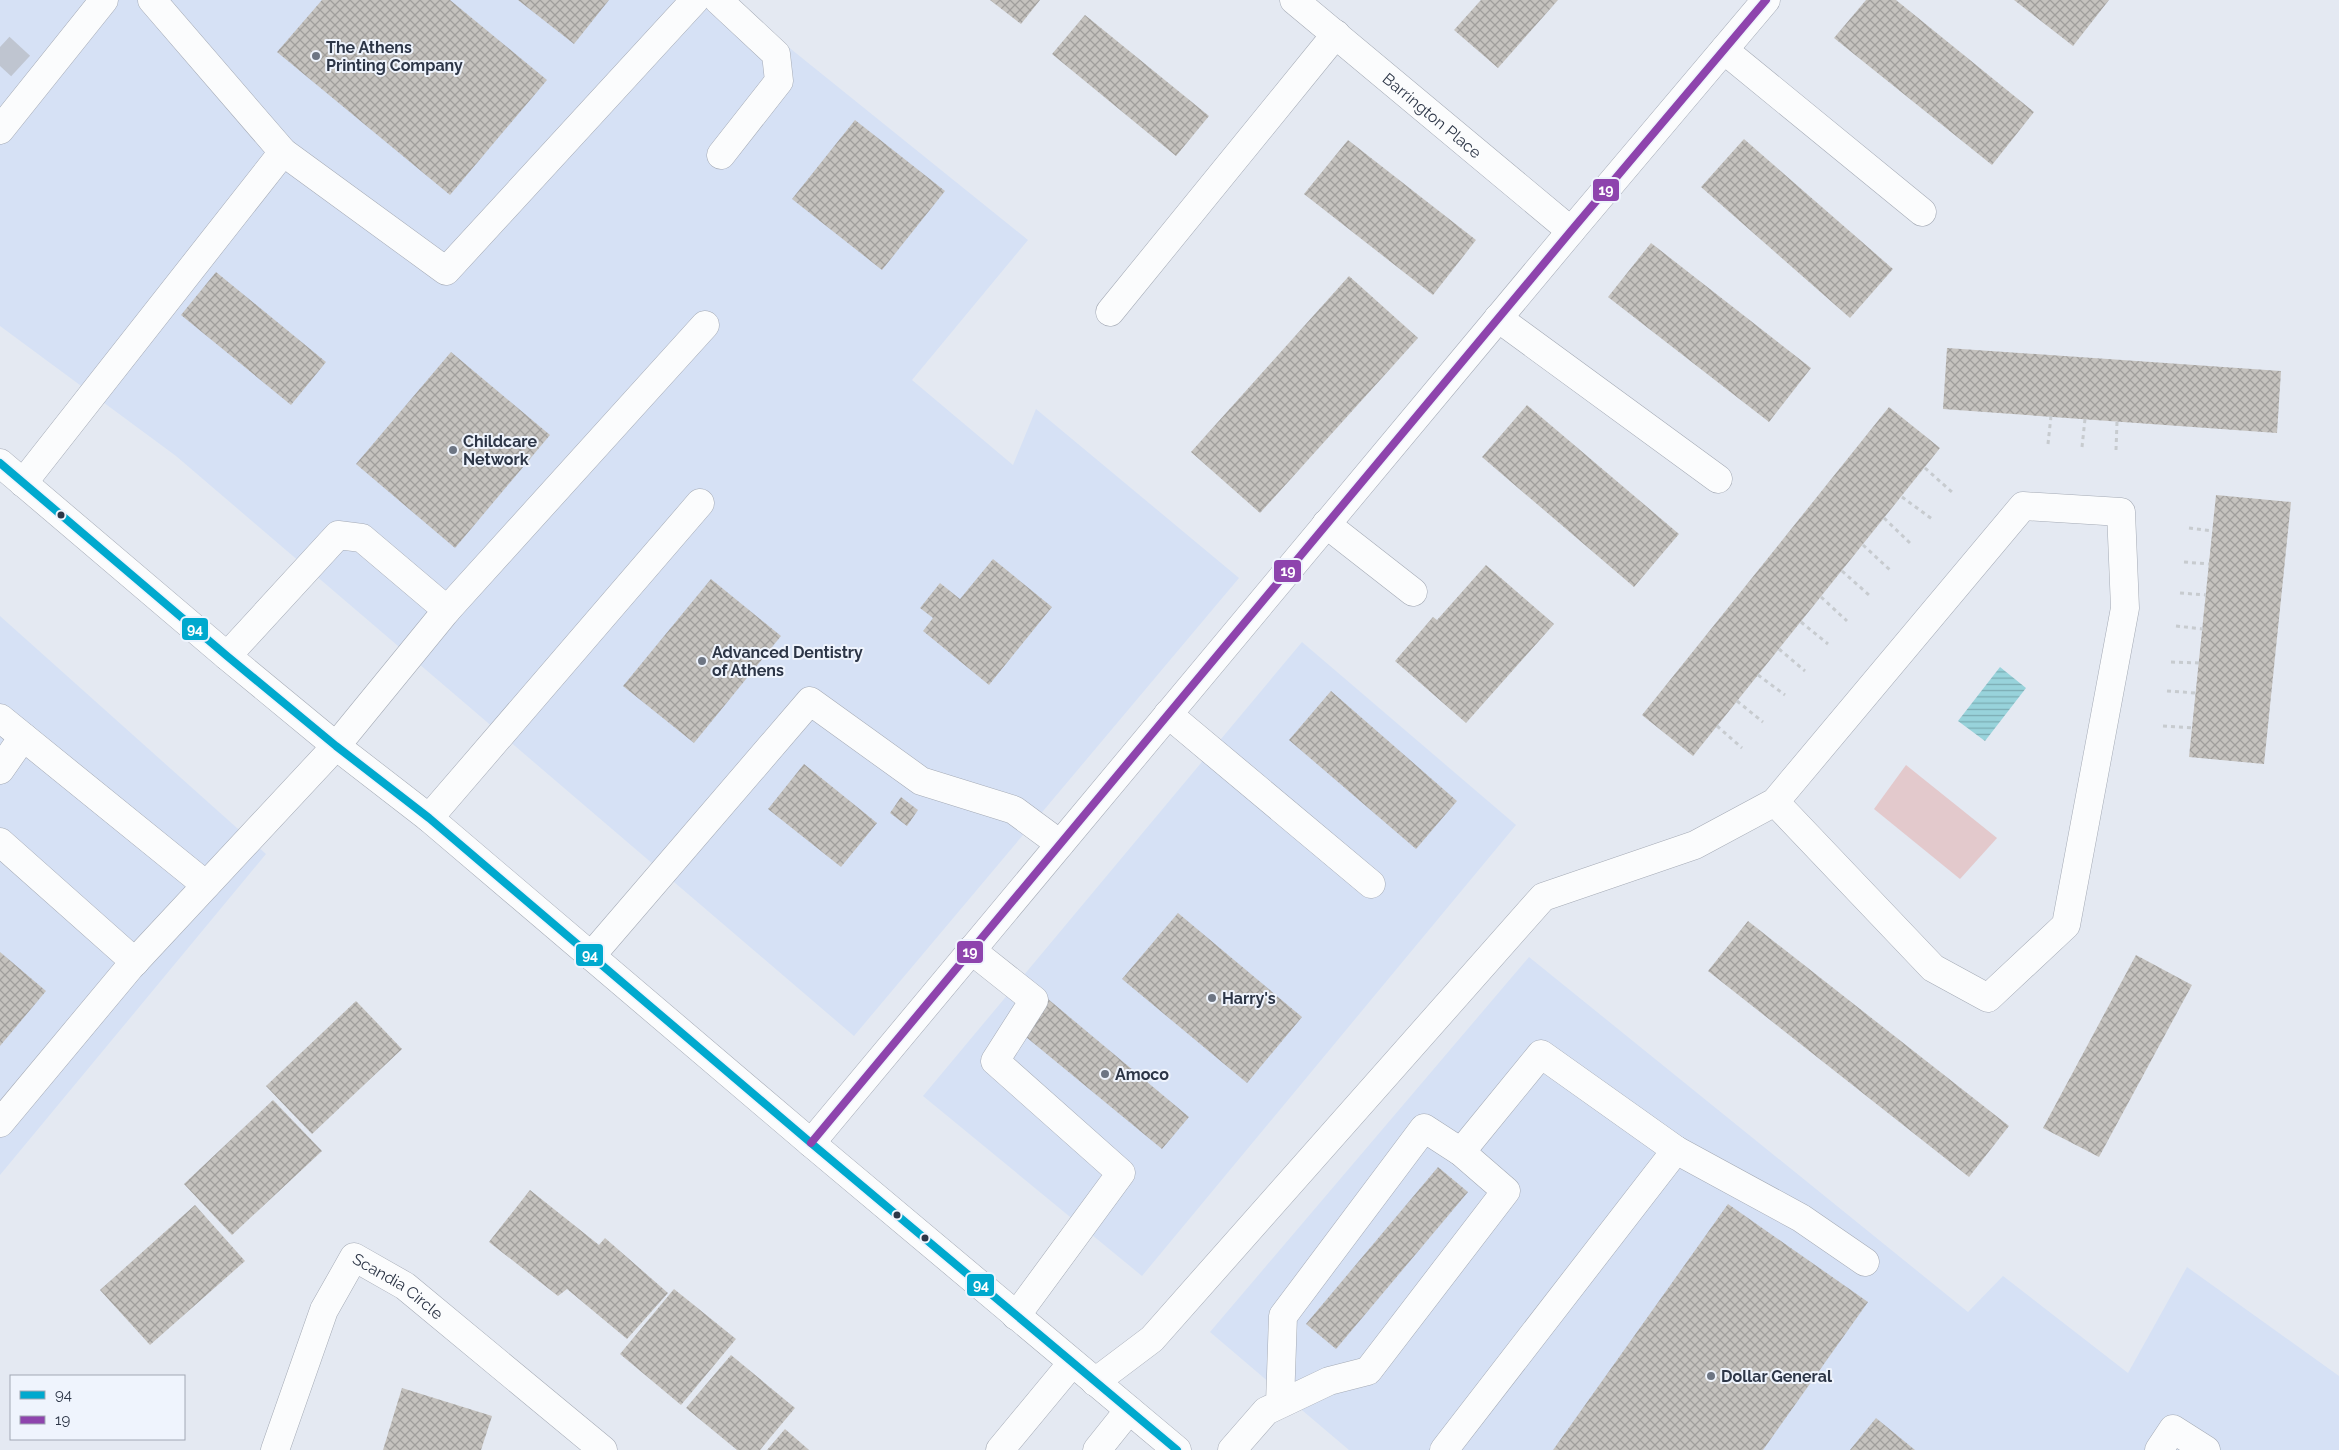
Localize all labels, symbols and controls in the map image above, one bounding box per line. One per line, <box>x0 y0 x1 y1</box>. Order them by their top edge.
place label: The Athens Printing Company <box>326 38 463 75</box>
marker: The Athens Printing Company <box>310 50 322 62</box>
street label: Barrington Place <box>1379 69 1485 162</box>
line badge: 19 <box>1592 178 1620 202</box>
text: 19 <box>1598 182 1614 198</box>
place label: Childcare Network <box>463 432 537 469</box>
marker: Childcare Network <box>447 444 459 456</box>
unlabelled marker <box>56 510 66 520</box>
line badge: 19 <box>1273 559 1302 583</box>
text: 19 <box>1280 563 1296 579</box>
line badge: 94 <box>181 617 209 641</box>
text: 94 <box>187 621 203 637</box>
place label: Advanced Dentistry of Athens <box>712 643 863 680</box>
marker: Advanced Dentistry of Athens <box>696 655 708 667</box>
line badge: 19 <box>956 940 984 964</box>
line badge: 94 <box>575 943 604 967</box>
text: 19 <box>962 944 978 960</box>
text: 94 <box>582 947 598 963</box>
place label: Harry's <box>1222 989 1276 1008</box>
marker: Harry's <box>1206 992 1218 1004</box>
place label: Amoco <box>1115 1065 1169 1084</box>
marker: Amoco <box>1099 1068 1111 1080</box>
unlabelled marker <box>892 1210 902 1220</box>
unlabelled marker <box>920 1233 930 1243</box>
street label: Scandia Circle <box>349 1249 447 1323</box>
line badge: 94 <box>966 1273 995 1297</box>
text: 94 <box>973 1277 989 1293</box>
place label: Dollar General <box>1721 1367 1833 1386</box>
marker: Dollar General <box>1705 1370 1717 1382</box>
legend <box>10 1375 185 1440</box>
text: 94 <box>55 1386 72 1404</box>
text: 19 <box>55 1411 70 1429</box>

